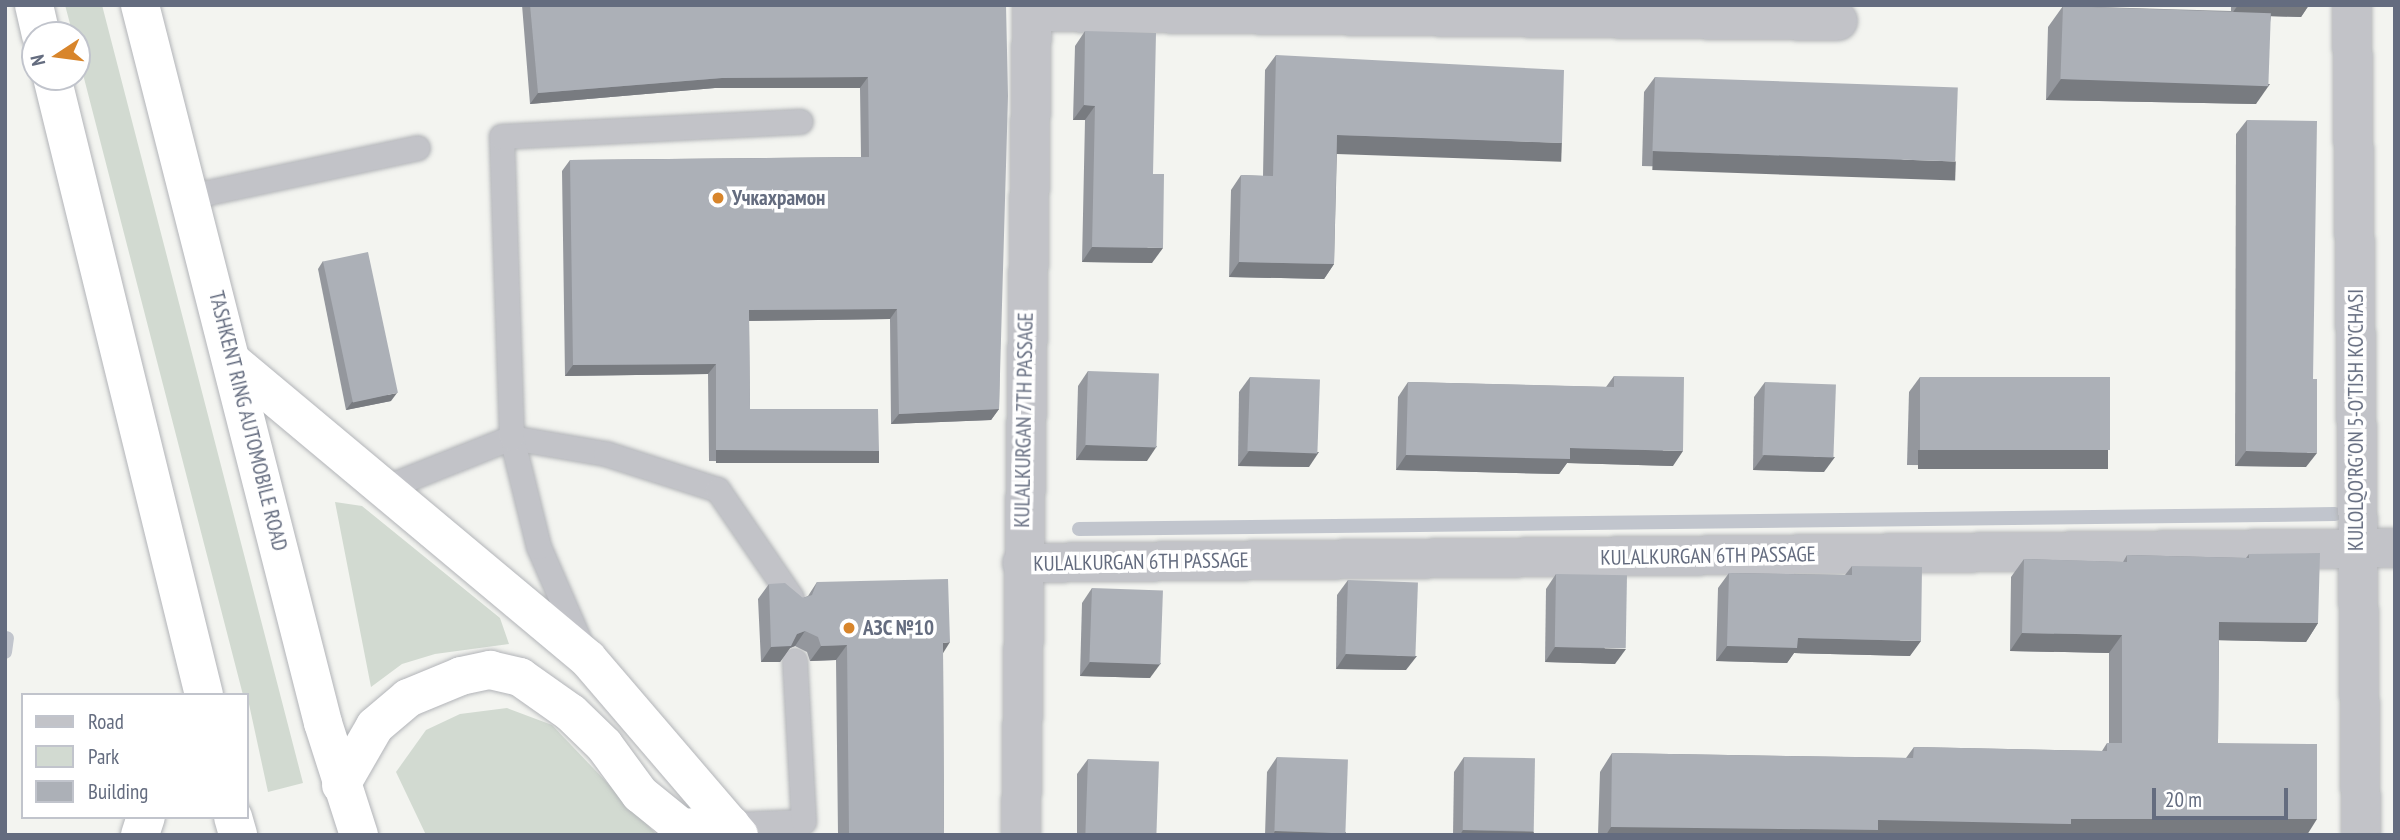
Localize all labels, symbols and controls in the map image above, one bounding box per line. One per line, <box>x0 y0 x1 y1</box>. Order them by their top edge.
north arrow <box>21 21 91 91</box>
text: N <box>25 53 50 68</box>
place label: Учкахрамон <box>732 185 825 211</box>
marker: Учкахрамон <box>710 190 726 206</box>
street label: TASHKENT RING AUTOMOBILE ROAD <box>203 288 293 554</box>
street label: KULOLQO'RG'ON 5-O'TISH KO'CHASI <box>2343 289 2369 551</box>
street label: KULALKURGAN 7TH PASSAGE <box>1010 312 1038 528</box>
street label: KULALKURGAN 6TH PASSAGE <box>1600 542 1816 570</box>
street label: KULALKURGAN 6TH PASSAGE <box>1033 548 1249 576</box>
place label: АЗС №10 <box>863 615 935 641</box>
marker: АЗС №10 <box>841 620 857 636</box>
legend <box>21 693 248 819</box>
text: Road <box>88 708 124 735</box>
text: Park <box>88 743 119 770</box>
scale bar <box>2155 774 2292 818</box>
text: Building <box>88 778 148 805</box>
text: 20 m <box>2165 786 2202 813</box>

